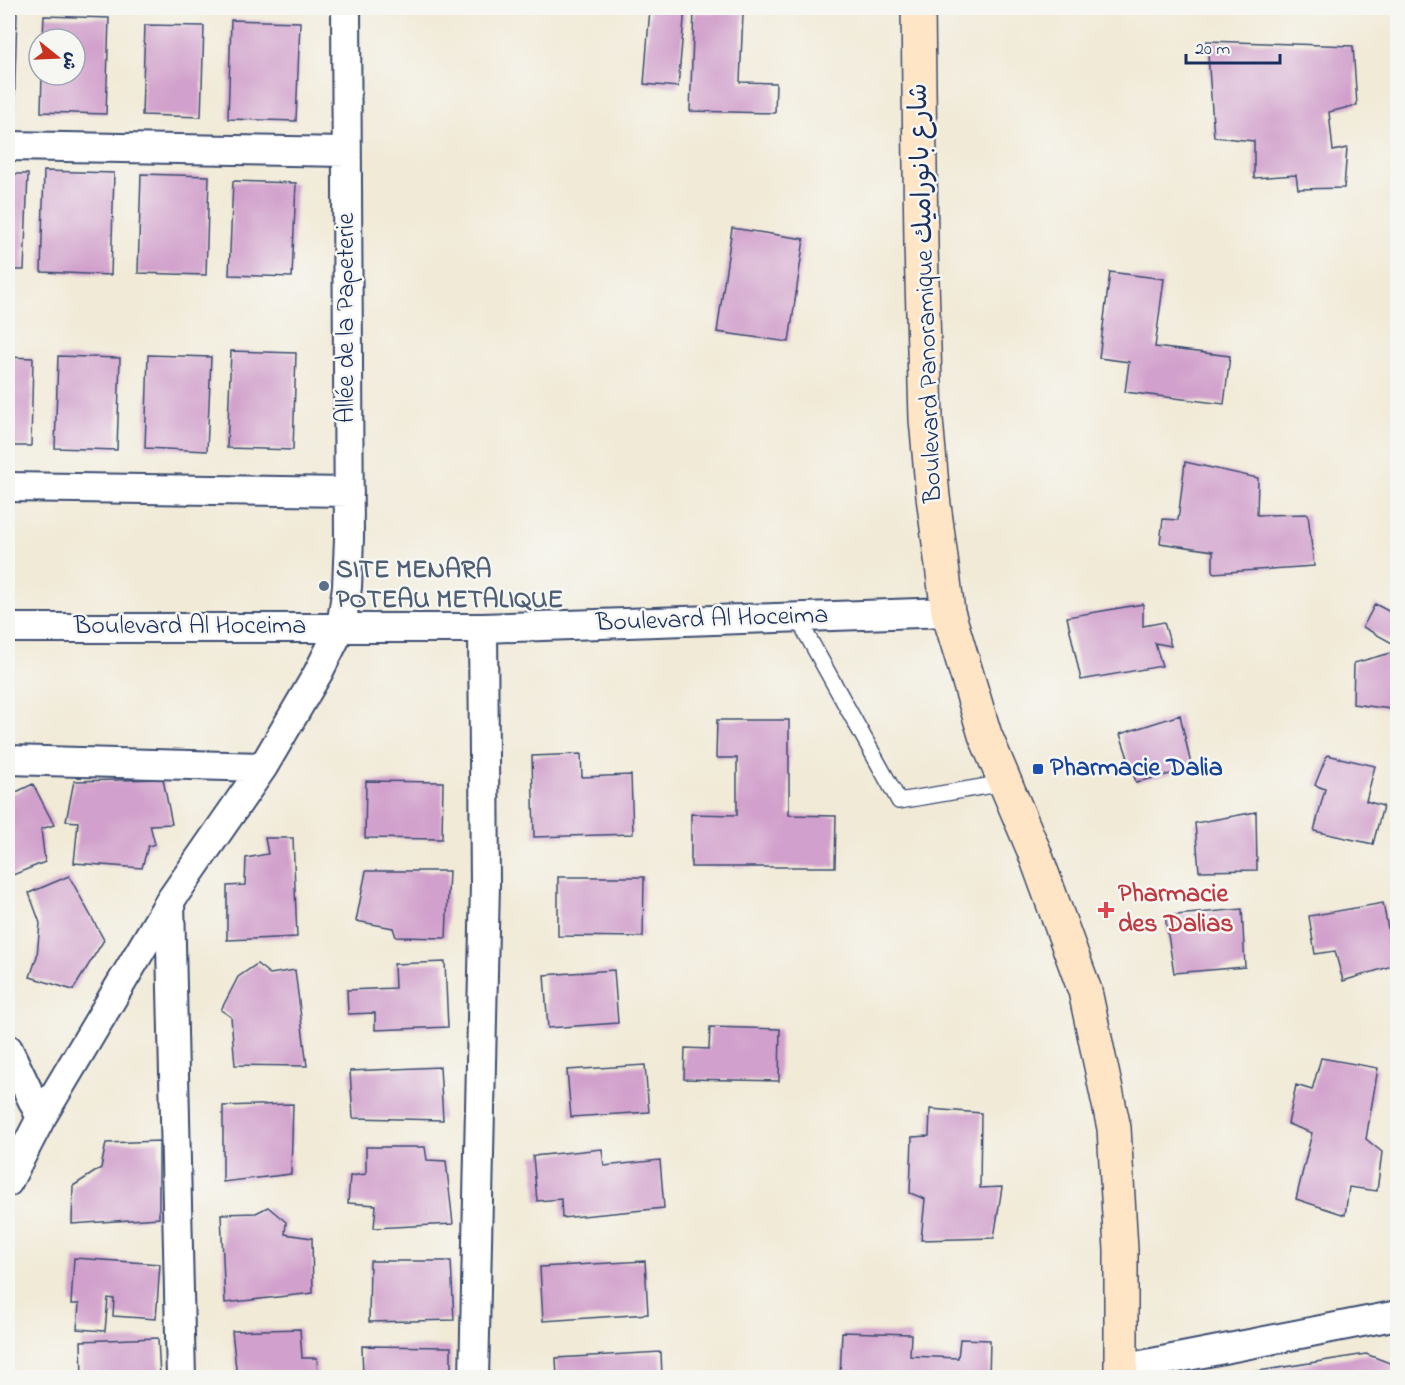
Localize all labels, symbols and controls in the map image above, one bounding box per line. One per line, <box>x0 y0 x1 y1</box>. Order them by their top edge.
north arrow <box>27 27 87 87</box>
scale bar <box>1186 27 1280 65</box>
text: 20 m <box>1195 37 1230 63</box>
text: ش <box>55 49 83 73</box>
street label: Boulevard Panoramique شارع بانوراميك <box>901 82 953 505</box>
street label: Allée de la Papeterie <box>328 212 366 423</box>
place label: SITE MENARA POTEAU METALIQUE <box>336 552 564 620</box>
marker: SITE MENARA POTEAU METALIQUE <box>317 579 331 593</box>
street label: Boulevard Al Hoceima <box>594 597 829 643</box>
street label: Boulevard Al Hoceima <box>73 608 306 646</box>
place label: Pharmacie Dalia <box>1050 750 1223 788</box>
marker: Pharmacie Dalia <box>1031 762 1045 776</box>
place label: Pharmacie des Dalias <box>1118 876 1233 944</box>
marker: Pharmacie des Dalias <box>1099 903 1113 917</box>

